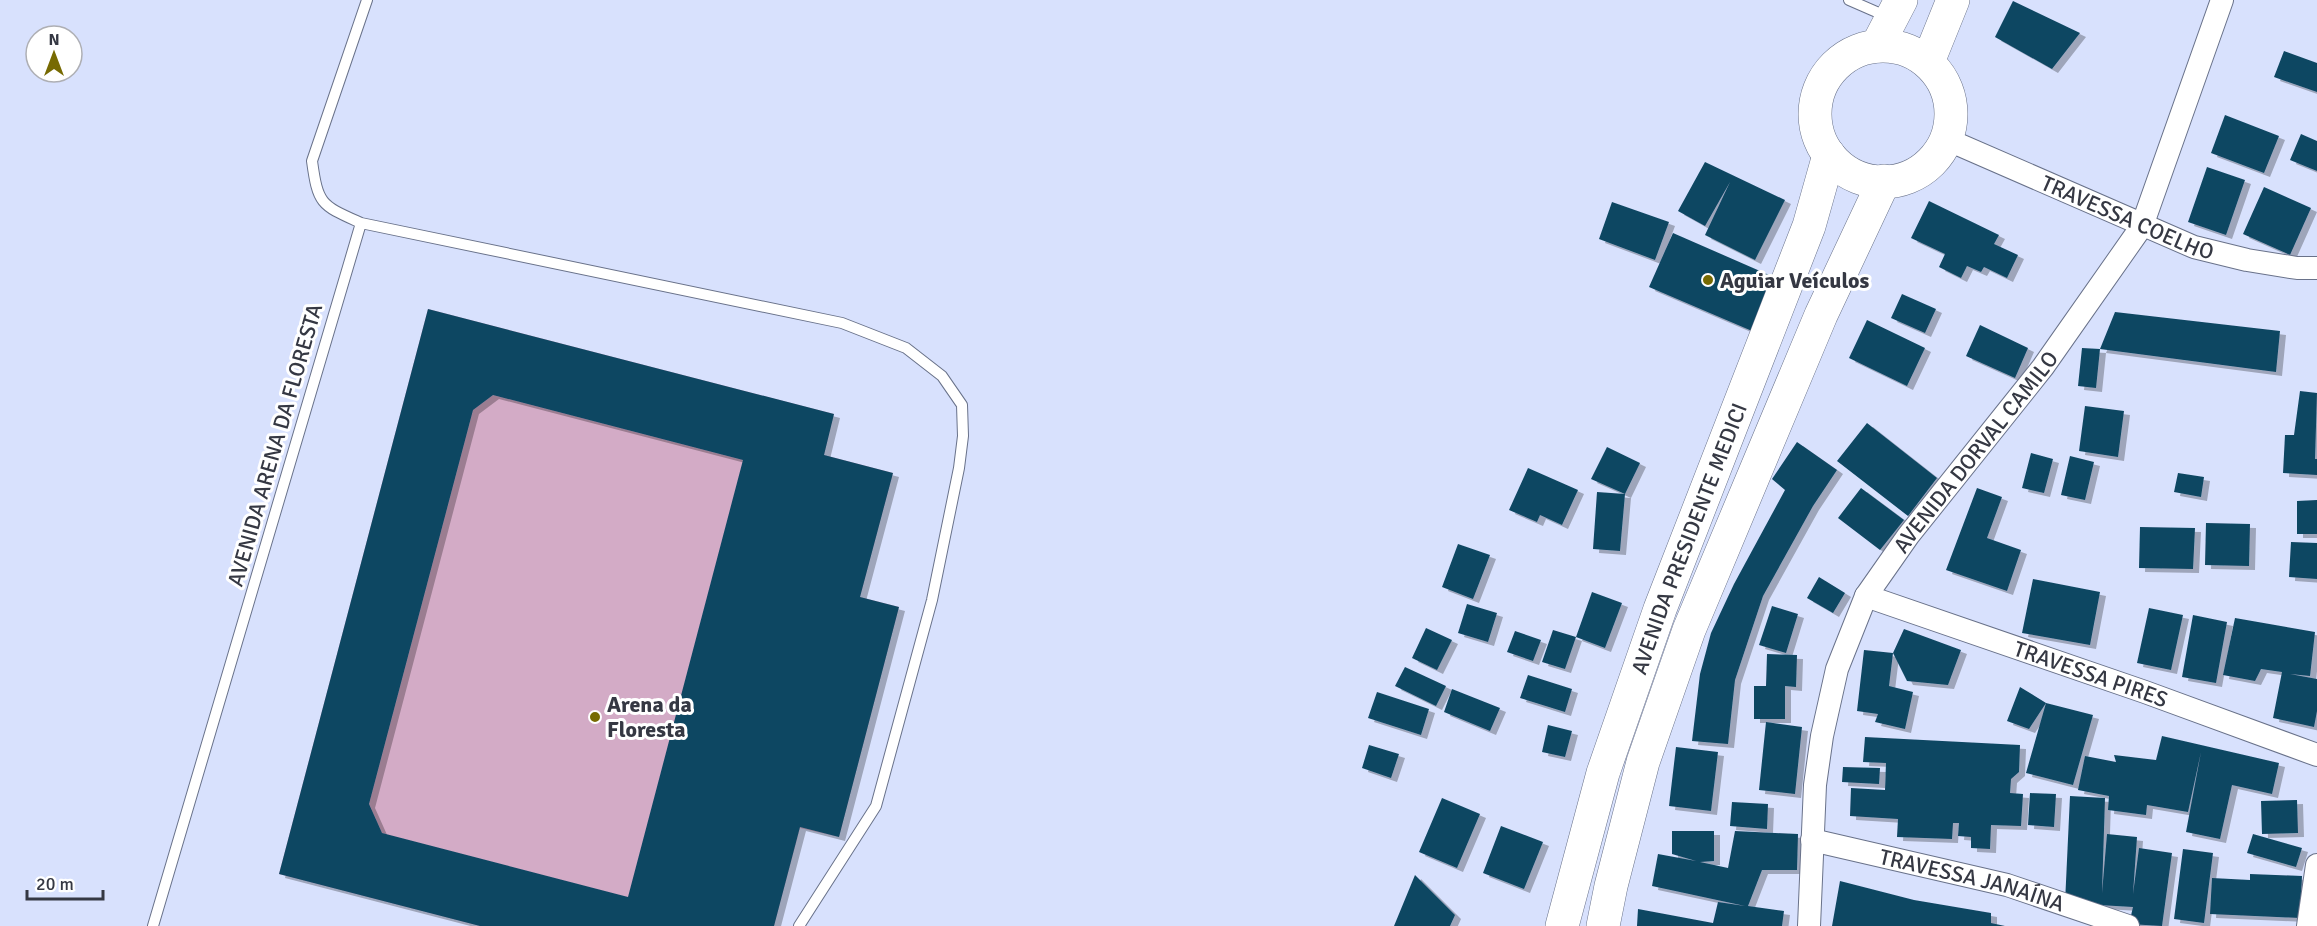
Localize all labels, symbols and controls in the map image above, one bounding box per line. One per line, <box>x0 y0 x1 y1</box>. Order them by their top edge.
north arrow <box>24 24 84 84</box>
text: N <box>48 30 60 50</box>
street label: TRAVESSA COELHO <box>2037 169 2217 265</box>
place label: Aguiar Veículos <box>1720 267 1870 294</box>
marker: Aguiar Veículos <box>1701 273 1715 287</box>
street label: AVENIDA ARENA DA FLORESTA <box>222 300 328 589</box>
street label: AVENIDA DORVAL CAMILO <box>1887 346 2064 558</box>
street label: AVENIDA PRESIDENTE MEDICI <box>1625 399 1752 678</box>
street label: TRAVESSA PIRES <box>2010 634 2172 713</box>
place label: Arena da Floresta <box>607 691 692 743</box>
marker: Arena da Floresta <box>588 710 602 724</box>
street label: TRAVESSA JANAÍNA <box>1877 843 2069 917</box>
scale bar <box>27 863 104 901</box>
text: 20 m <box>36 873 74 895</box>

